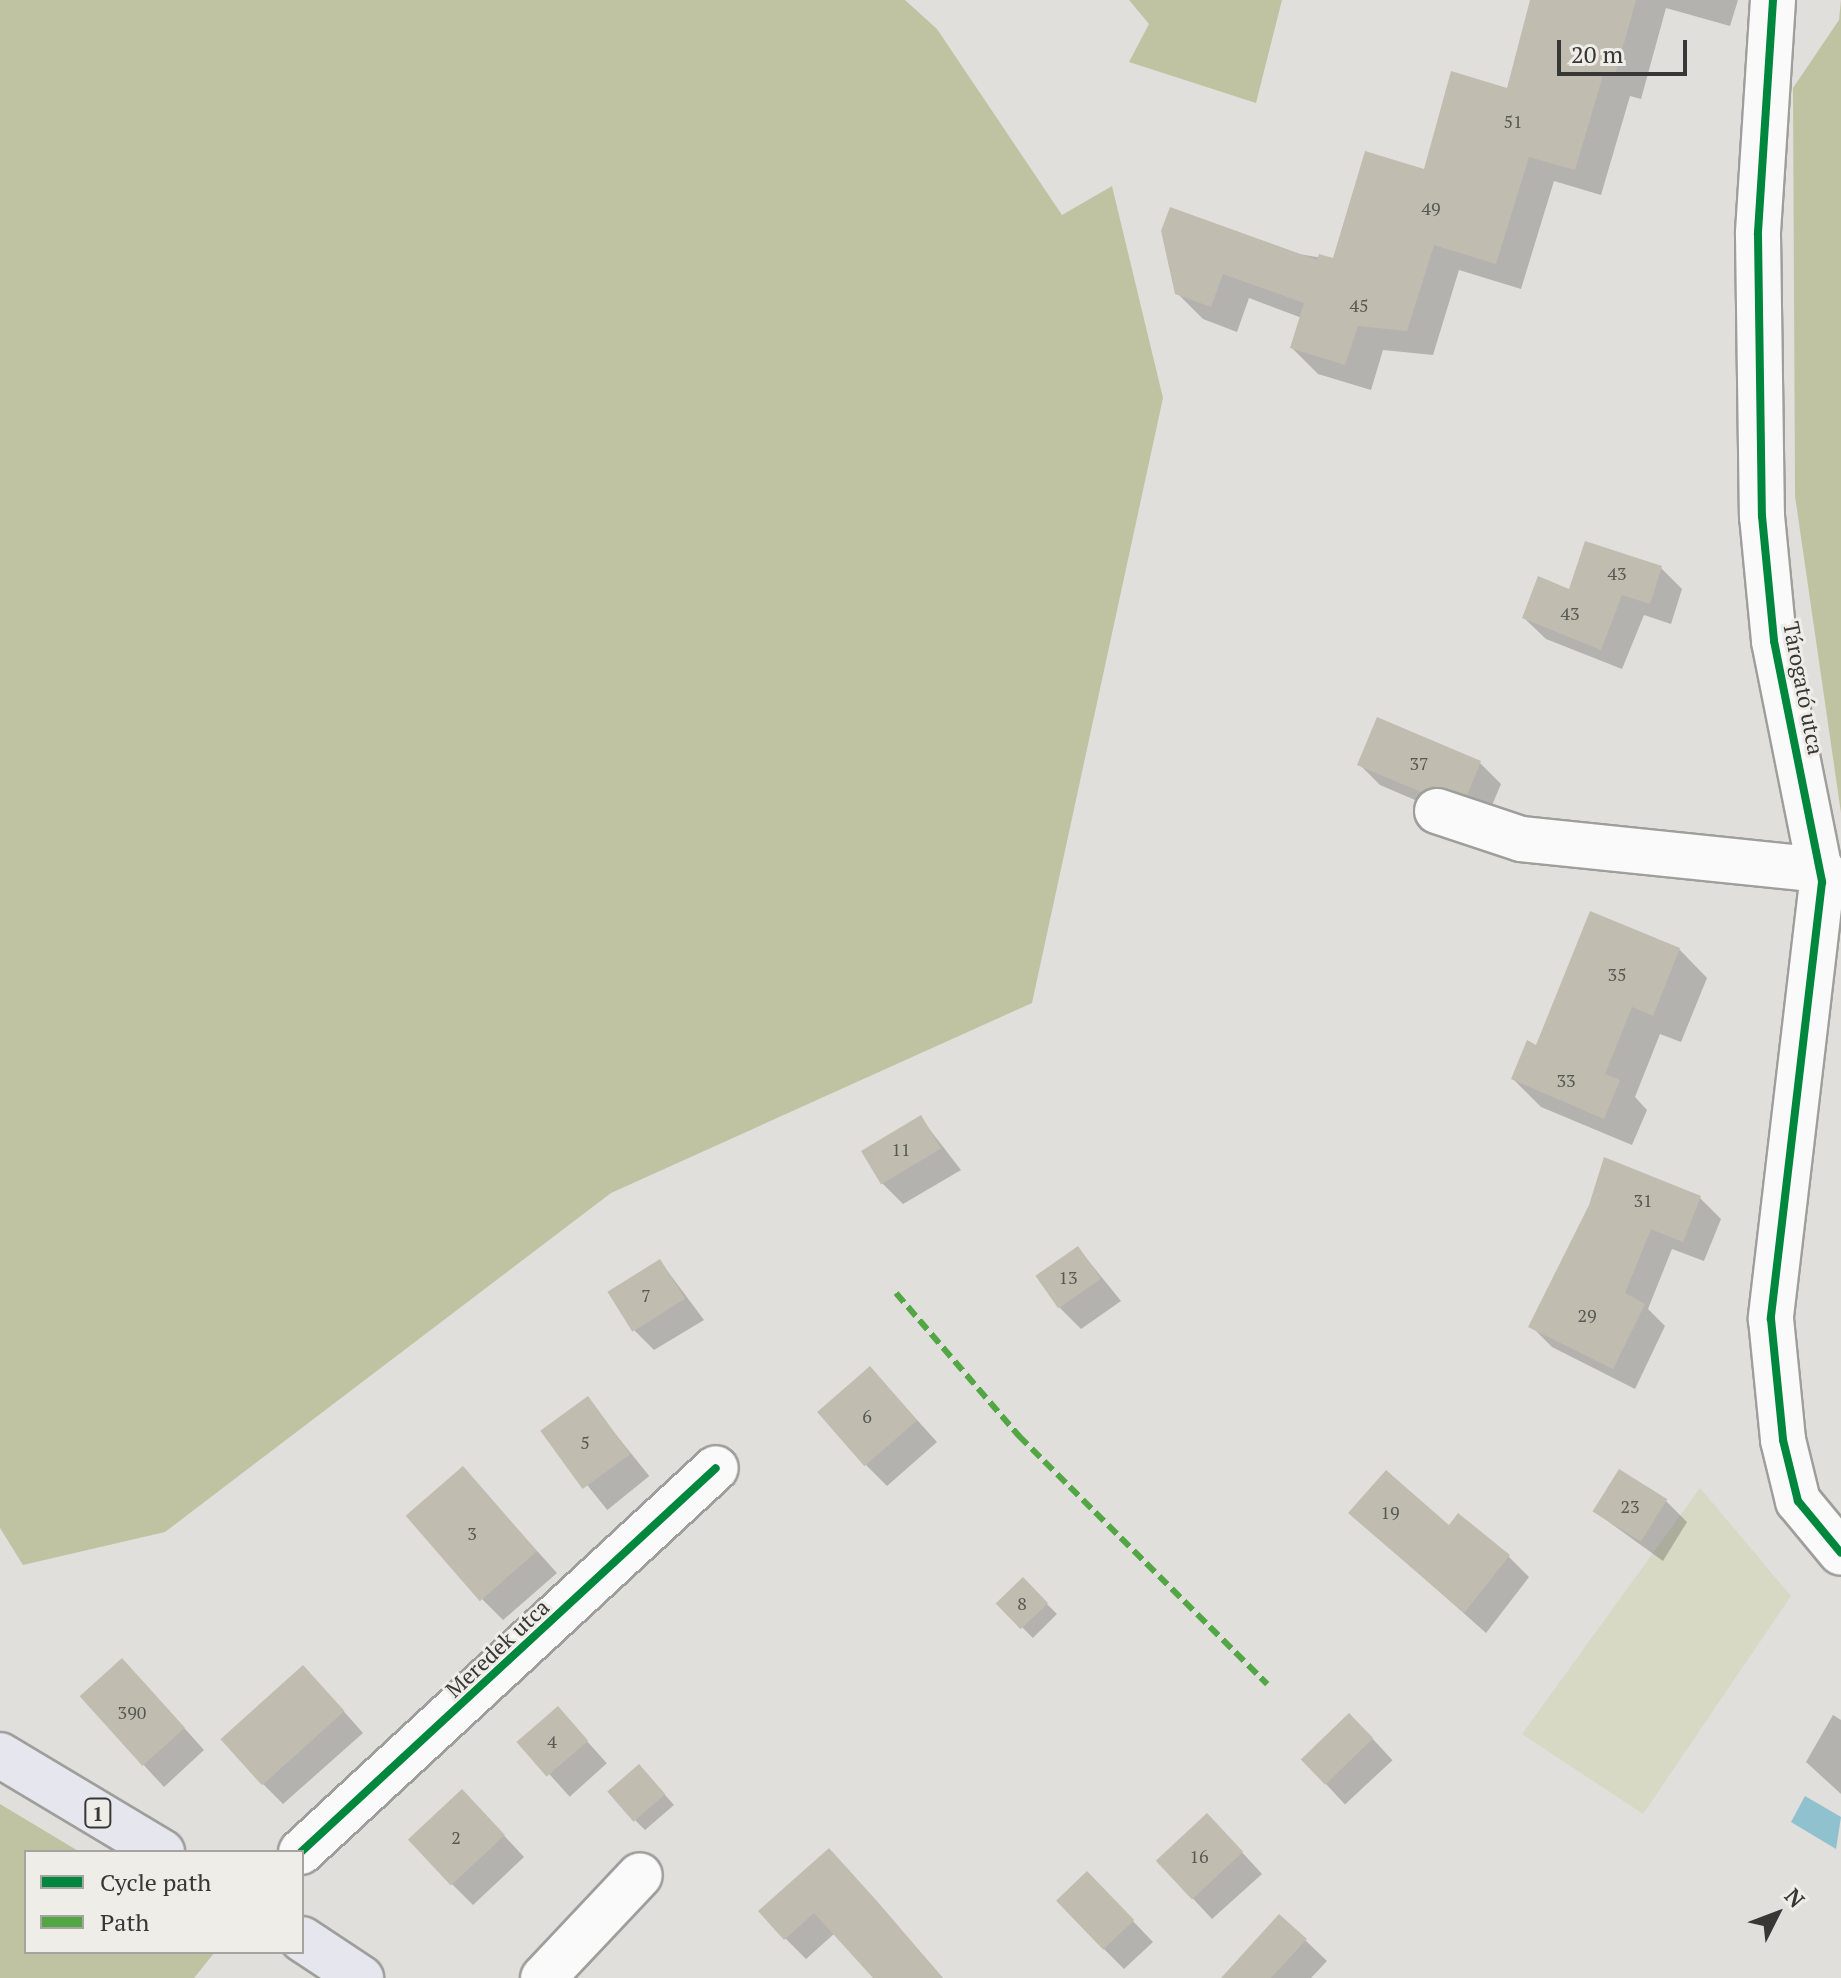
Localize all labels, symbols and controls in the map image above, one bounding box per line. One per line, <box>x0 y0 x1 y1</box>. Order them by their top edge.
scale bar <box>1561 24 1691 74</box>
text: 20 m <box>1571 38 1623 70</box>
house number: 51 <box>1503 110 1523 132</box>
house number: 49 <box>1421 197 1441 219</box>
house number: 45 <box>1349 294 1369 316</box>
house number: 43 <box>1607 562 1627 584</box>
house number: 43 <box>1560 602 1580 624</box>
street label: Tárogató utca <box>1778 619 1830 757</box>
house number: 37 <box>1409 752 1429 774</box>
house number: 35 <box>1607 963 1627 985</box>
house number: 33 <box>1556 1069 1576 1091</box>
house number: 11 <box>891 1138 911 1160</box>
house number: 31 <box>1633 1189 1653 1211</box>
house number: 13 <box>1058 1266 1078 1288</box>
house number: 7 <box>641 1284 651 1306</box>
house number: 29 <box>1577 1304 1597 1326</box>
house number: 6 <box>862 1405 872 1427</box>
house number: 5 <box>580 1431 590 1453</box>
house number: 23 <box>1620 1495 1640 1517</box>
house number: 19 <box>1380 1501 1400 1523</box>
house number: 3 <box>467 1522 477 1544</box>
house number: 8 <box>1017 1592 1027 1614</box>
street label: Meredek utca <box>440 1593 554 1703</box>
house number: 390 <box>118 1701 146 1723</box>
house number: 4 <box>547 1730 557 1752</box>
road number: 1 <box>84 1797 112 1829</box>
house number: 2 <box>451 1826 461 1848</box>
house number: 16 <box>1189 1845 1209 1867</box>
legend <box>24 1850 304 1954</box>
text: Cycle path <box>100 1866 211 1898</box>
north arrow <box>1737 1874 1817 1954</box>
text: N <box>1779 1882 1812 1914</box>
text: Path <box>100 1906 149 1938</box>

